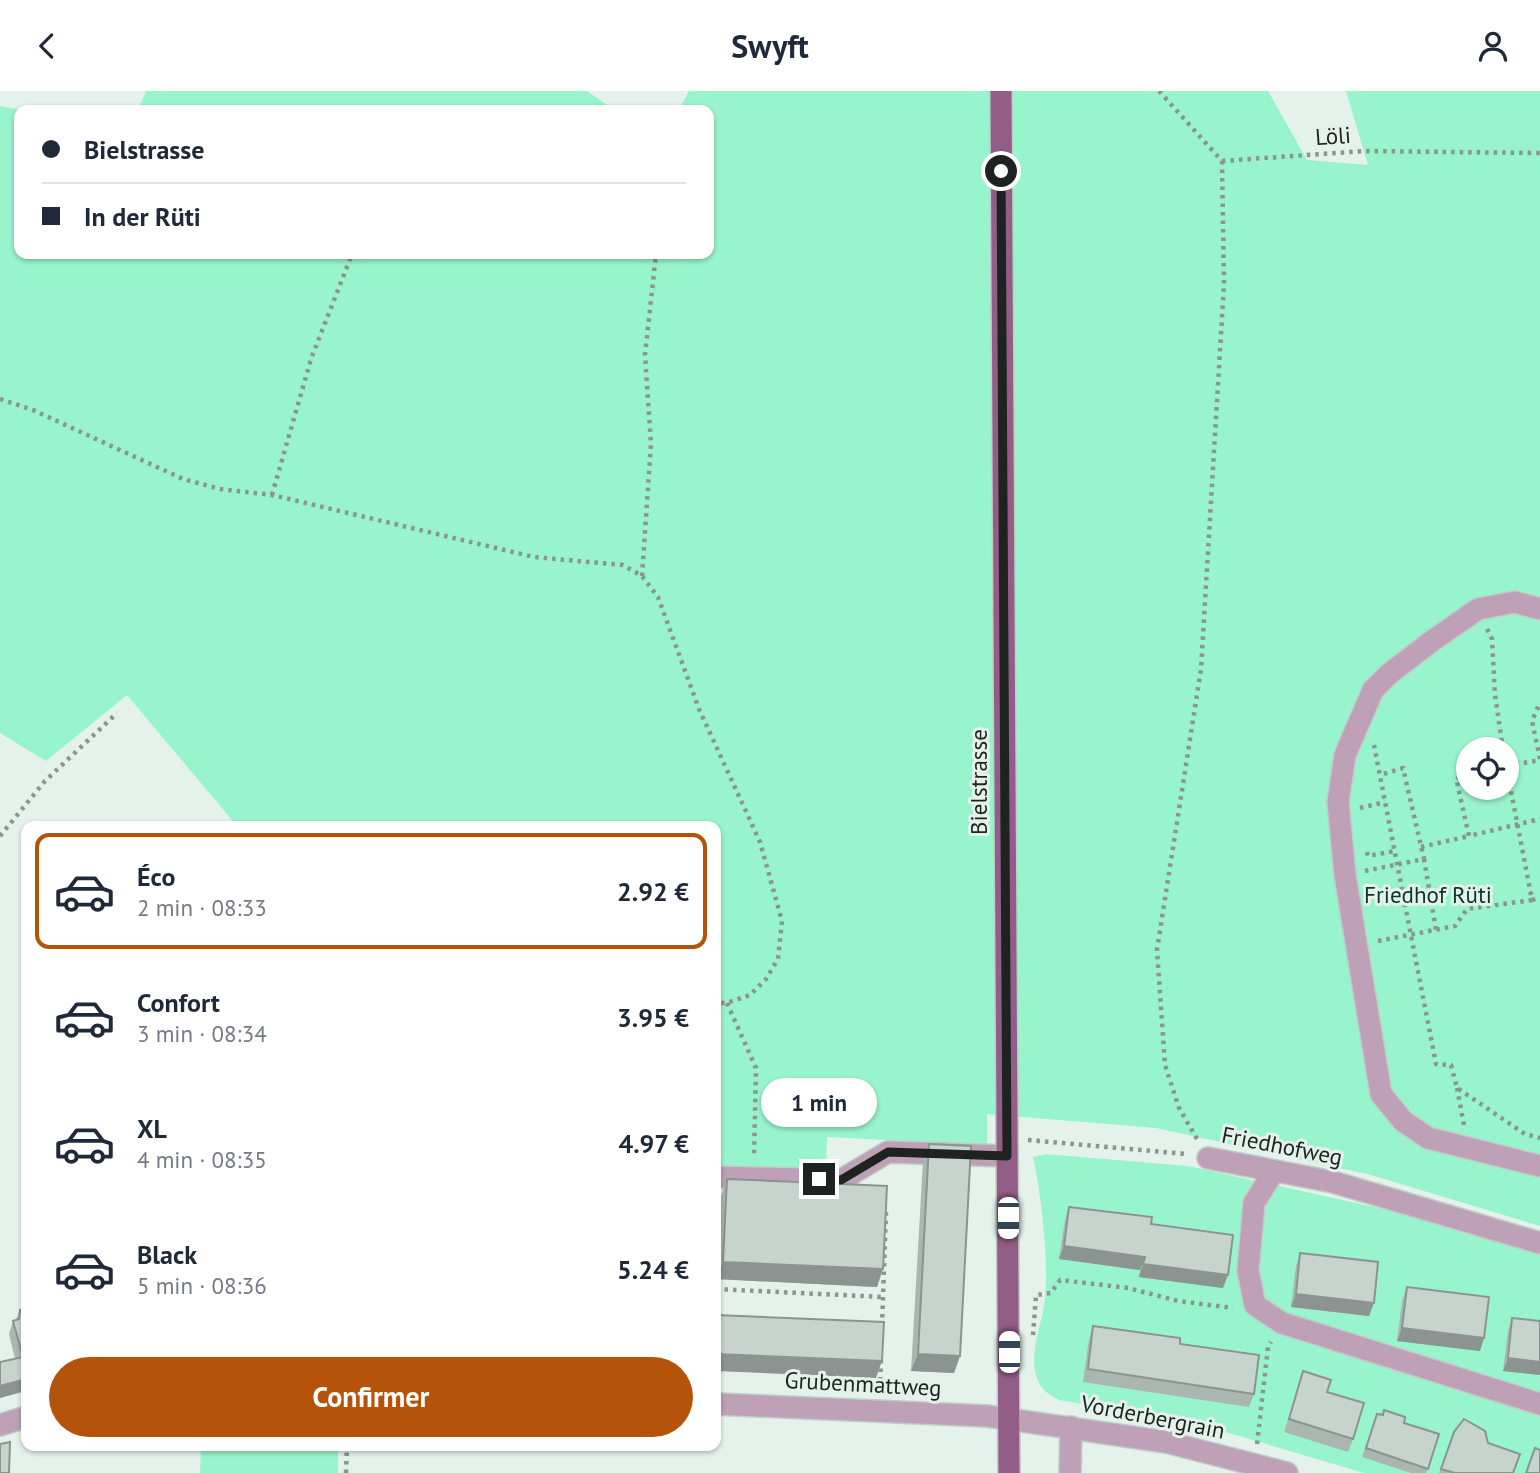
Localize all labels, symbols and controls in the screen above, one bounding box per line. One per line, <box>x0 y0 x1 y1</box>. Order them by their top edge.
text: Swyft <box>731 25 809 67</box>
icon: back <box>28 27 66 65</box>
icon: person <box>1474 27 1512 65</box>
street label: Löli <box>1314 120 1352 151</box>
text: Bielstrasse <box>84 133 204 166</box>
route start <box>985 155 1017 187</box>
text: In der Rüti <box>84 200 201 233</box>
street label: Bielstrasse <box>964 729 993 835</box>
map controls <box>1456 737 1519 800</box>
button: locate <box>1456 737 1519 800</box>
icon: car <box>53 860 116 923</box>
text: Éco <box>137 860 175 893</box>
text: 2.92 € <box>617 875 689 908</box>
park label: Friedhof Rüti <box>1364 880 1492 909</box>
text: 2 min · 08:33 <box>137 893 267 922</box>
icon: car <box>53 986 116 1049</box>
text: Confort <box>137 986 220 1019</box>
text: 3.95 € <box>617 1001 689 1034</box>
text: 3 min · 08:34 <box>137 1019 267 1048</box>
callout: 1 min <box>761 1077 877 1127</box>
text: 1 min <box>791 1088 847 1117</box>
icon: car <box>53 1112 116 1175</box>
text: XL <box>137 1112 167 1145</box>
street label: Friedhofweg <box>1219 1120 1345 1171</box>
text: 4.97 € <box>618 1127 689 1160</box>
text: 4 min · 08:35 <box>137 1145 267 1174</box>
route end <box>803 1163 835 1195</box>
car <box>998 1197 1019 1239</box>
icon: car <box>53 1238 116 1301</box>
text: Black <box>137 1238 197 1271</box>
text: 5.24 € <box>617 1253 689 1286</box>
text: 5 min · 08:36 <box>137 1271 267 1300</box>
car <box>999 1331 1020 1373</box>
button: Confirmer <box>49 1357 693 1437</box>
street label: Grubenmattweg <box>784 1365 942 1402</box>
street label: Vorderbergrain <box>1078 1388 1228 1445</box>

